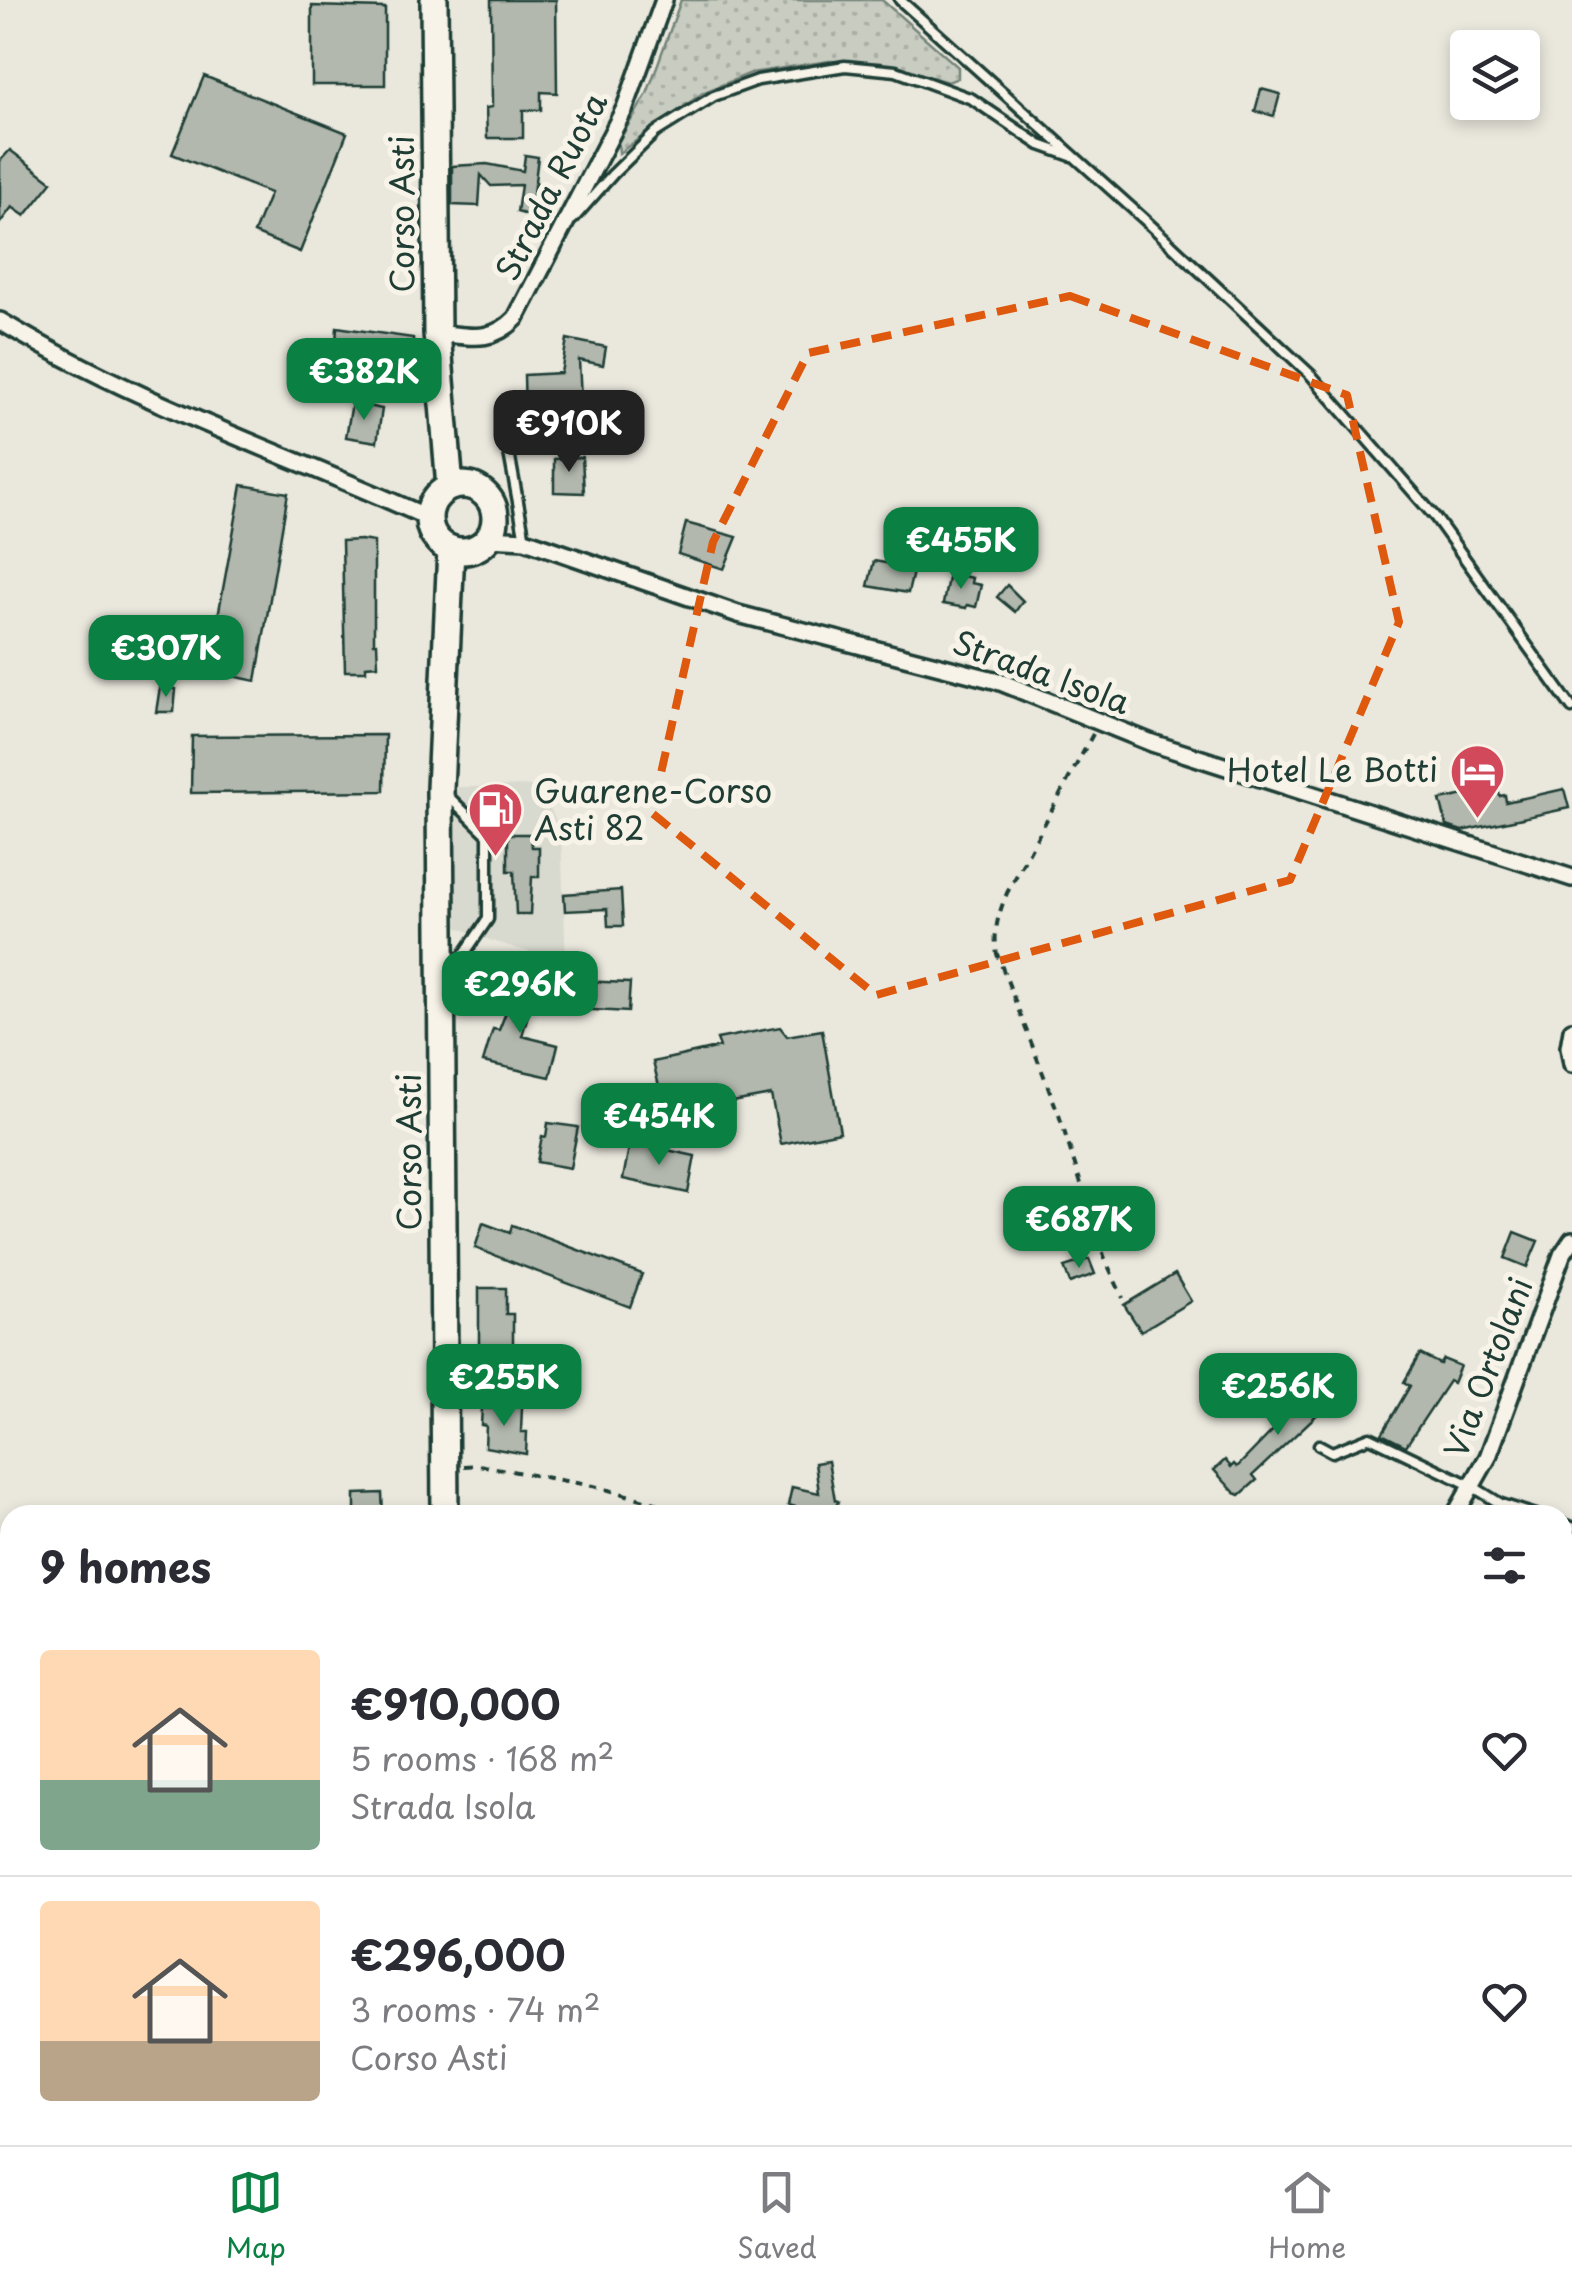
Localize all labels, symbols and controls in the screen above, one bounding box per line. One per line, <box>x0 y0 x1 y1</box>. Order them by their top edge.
map controls <box>1450 30 1540 120</box>
button: layers <box>1450 30 1540 120</box>
street label: Strada Ruota <box>482 83 618 289</box>
street label: Corso Asti <box>377 135 425 293</box>
pin: €382K <box>294 338 434 423</box>
text: €382K <box>309 346 419 394</box>
pin: €910K <box>499 390 639 475</box>
text: €910K <box>515 398 623 446</box>
pin: €455K <box>891 507 1031 592</box>
text: €455K <box>905 515 1017 563</box>
pin: €307K <box>96 615 236 700</box>
street label: Strada Isola <box>946 617 1137 726</box>
text: €307K <box>111 623 221 671</box>
hotel icon: Hotel Le Botti <box>1447 741 1507 820</box>
place label: Hotel Le Botti <box>1227 745 1438 793</box>
place label: Guarene-Corso Asti 82 <box>534 766 772 851</box>
fuel station icon: Guarene-Corso Asti 82 <box>465 780 525 859</box>
pin: €296K <box>450 951 590 1036</box>
text: €296K <box>464 959 576 1007</box>
street label: Corso Asti <box>384 1073 432 1231</box>
pin: €454K <box>589 1083 729 1168</box>
text: €454K <box>603 1091 715 1139</box>
pin: €687K <box>1009 1186 1149 1271</box>
text: €687K <box>1025 1194 1133 1242</box>
street label: Via Ortolani <box>1431 1270 1544 1464</box>
pin: €255K <box>434 1344 574 1429</box>
text: €255K <box>448 1352 560 1400</box>
pin: €256K <box>1208 1353 1348 1438</box>
text: €256K <box>1221 1361 1335 1409</box>
text: 9 homes <box>40 1534 211 1597</box>
icon: filters <box>1477 1538 1532 1593</box>
text: €910,000 <box>350 1671 561 1734</box>
icon: home <box>120 1690 240 1810</box>
icon: heart <box>1477 1723 1532 1778</box>
text: 5 rooms · 168 m² <box>350 1734 614 1782</box>
text: Strada Isola <box>350 1782 535 1830</box>
text: €296,000 <box>350 1922 566 1985</box>
icon: home <box>120 1941 240 2061</box>
icon: heart <box>1477 1974 1532 2029</box>
text: 3 rooms · 74 m² <box>350 1985 600 2033</box>
text: Corso Asti <box>350 2033 508 2081</box>
tab: Map <box>226 2165 286 2268</box>
tab: Saved <box>737 2165 817 2268</box>
tab: Home <box>1268 2165 1346 2268</box>

